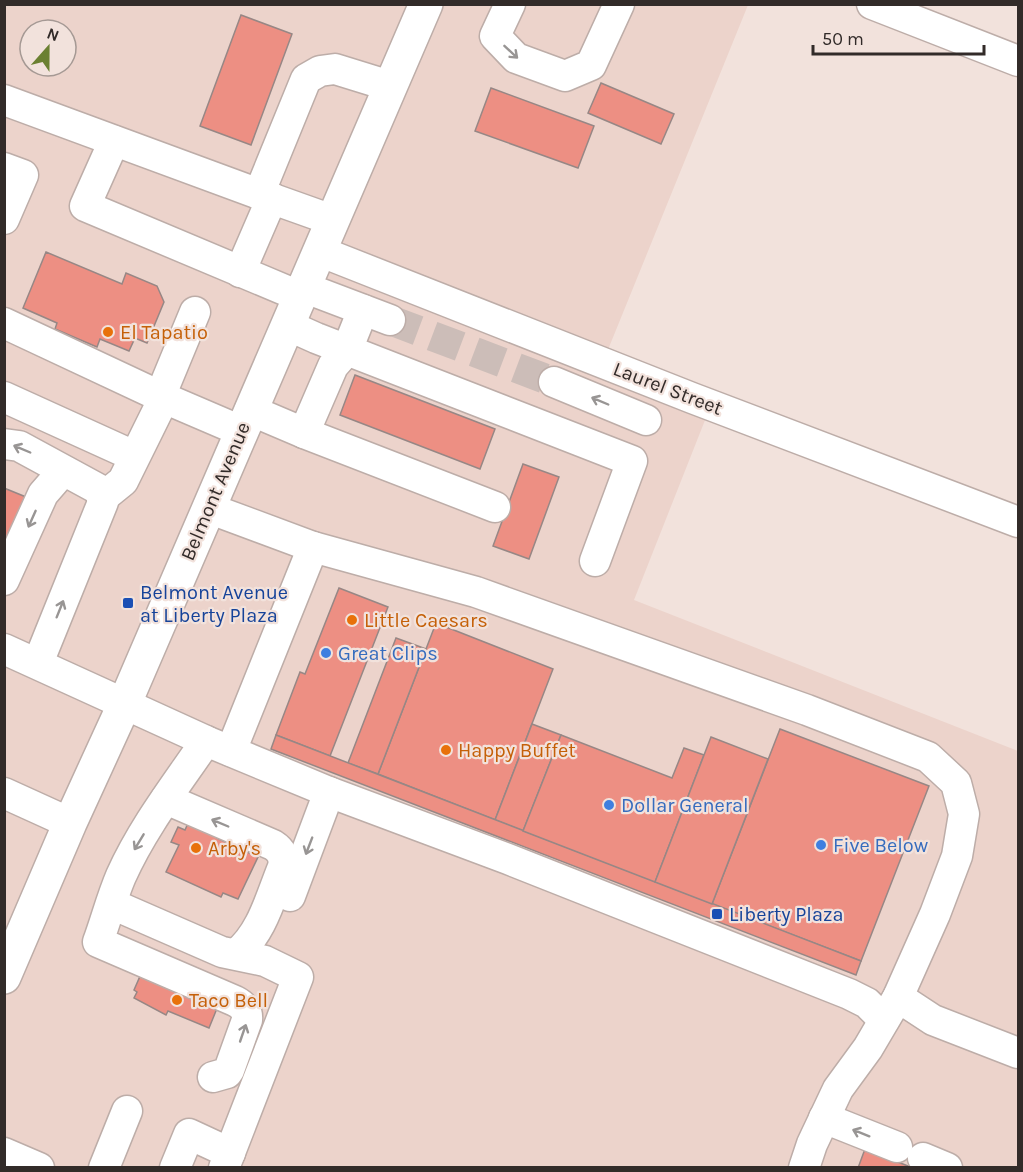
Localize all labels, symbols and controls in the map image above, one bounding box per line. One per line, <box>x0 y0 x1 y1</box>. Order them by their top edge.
north arrow <box>18 18 78 78</box>
scale bar <box>813 18 984 56</box>
text: N <box>44 24 62 45</box>
text: 50 m <box>822 28 864 50</box>
one-way arrow <box>504 45 519 59</box>
place label: El Tapatio <box>120 321 208 344</box>
marker: El Tapatio <box>101 325 115 339</box>
street label: Laurel Street <box>610 357 726 420</box>
one-way arrow <box>592 395 610 406</box>
street label: Belmont Avenue <box>176 419 255 564</box>
one-way arrow <box>13 443 31 454</box>
one-way arrow <box>25 510 37 528</box>
place label: Belmont Avenue at Liberty Plaza <box>140 581 288 627</box>
marker: Belmont Avenue at Liberty Plaza <box>121 596 135 610</box>
one-way arrow <box>55 600 66 618</box>
place label: Little Caesars <box>364 609 488 632</box>
marker: Little Caesars <box>345 613 359 627</box>
place label: Great Clips <box>338 642 438 665</box>
marker: Great Clips <box>319 646 333 660</box>
place label: Happy Buffet <box>458 739 576 762</box>
marker: Happy Buffet <box>439 743 453 757</box>
place label: Dollar General <box>621 794 749 817</box>
marker: Dollar General <box>602 798 616 812</box>
one-way arrow <box>212 816 230 828</box>
one-way arrow <box>133 833 145 850</box>
place label: Five Below <box>833 834 929 857</box>
place label: Arby's <box>208 837 261 860</box>
one-way arrow <box>302 837 313 855</box>
marker: Five Below <box>814 838 828 852</box>
marker: Arby's <box>189 841 203 855</box>
place label: Liberty Plaza <box>729 903 843 926</box>
marker: Liberty Plaza <box>710 907 724 921</box>
place label: Taco Bell <box>189 989 268 1012</box>
marker: Taco Bell <box>170 993 184 1007</box>
one-way arrow <box>239 1024 250 1043</box>
one-way arrow <box>852 1127 870 1138</box>

